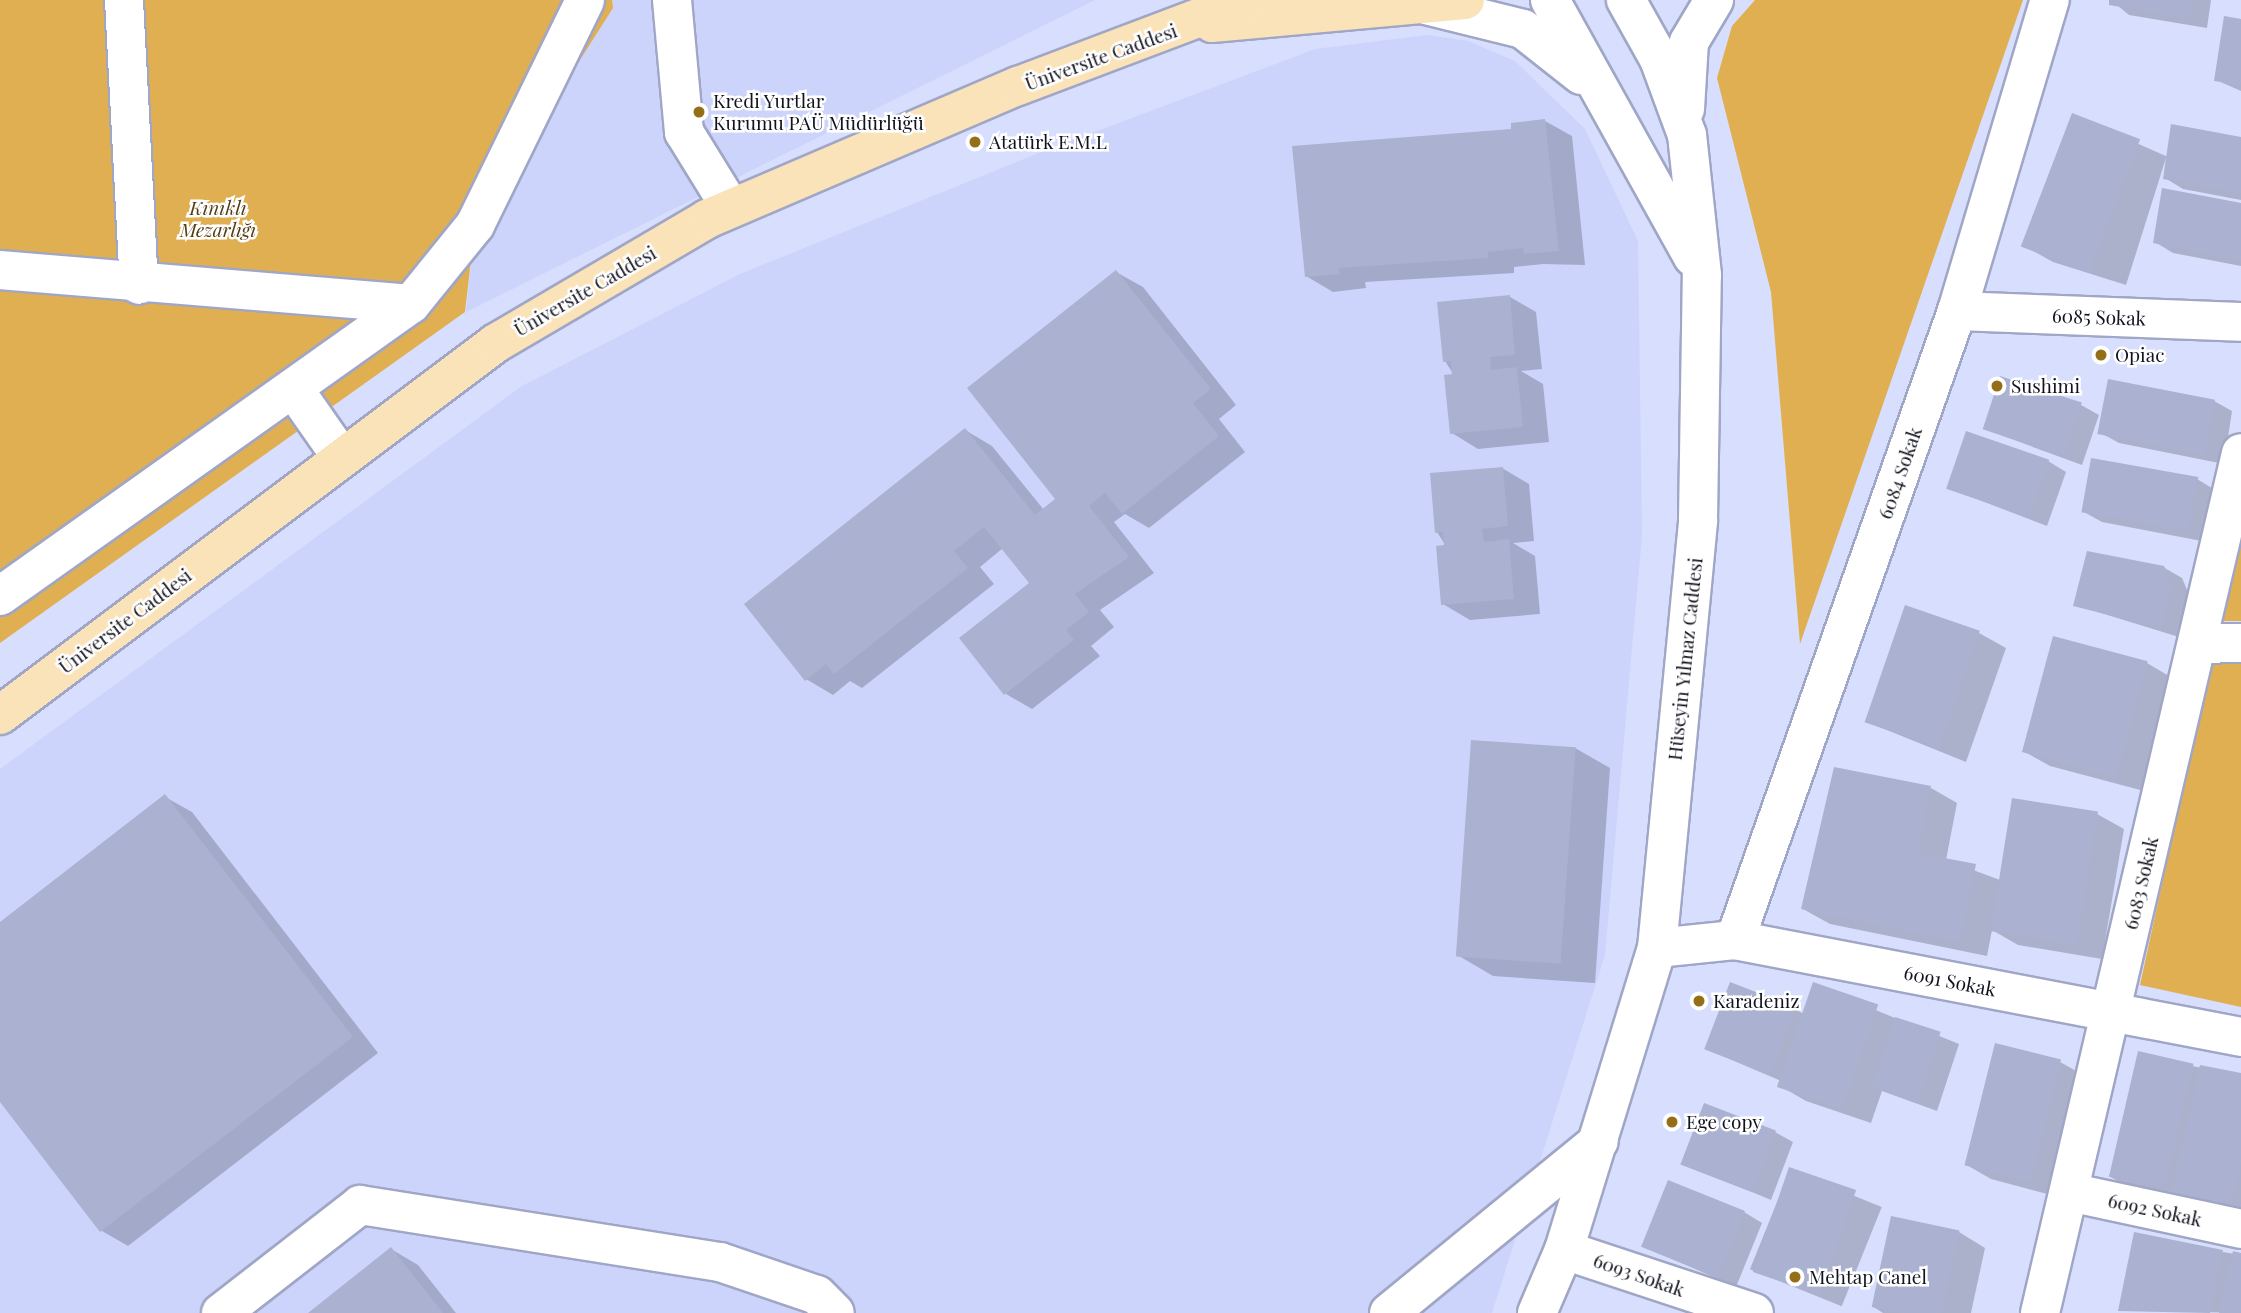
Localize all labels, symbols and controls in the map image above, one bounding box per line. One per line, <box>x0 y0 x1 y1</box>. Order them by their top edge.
street label: Üniversite Caddesi <box>1022 19 1180 95</box>
place label: Kredi Yurtlar Kurumu PAÜ Müdürlüğü <box>713 90 924 134</box>
marker: Kredi Yurtlar Kurumu PAÜ Müdürlüğü <box>691 104 707 120</box>
place label: Atatürk E.M.L <box>989 131 1107 153</box>
marker: Atatürk E.M.L <box>967 134 983 150</box>
park label: Kınıklı Mezarlığı <box>180 197 256 241</box>
street label: Üniversite Caddesi <box>510 241 660 341</box>
street label: 6085 Sokak <box>2051 304 2147 330</box>
place label: Opiac <box>2115 344 2164 366</box>
marker: Opiac <box>2093 347 2109 363</box>
place label: Sushimi <box>2011 375 2080 397</box>
marker: Sushimi <box>1989 378 2005 394</box>
street label: 6084 Sokak <box>1874 424 1926 522</box>
street label: Hüseyin Yılmaz Caddesi <box>1663 556 1707 762</box>
street label: Üniversite Caddesi <box>54 564 196 678</box>
street label: 6083 Sokak <box>2119 834 2163 932</box>
street label: 6091 Sokak <box>1902 961 1998 1001</box>
place label: Karadeniz <box>1713 990 1799 1012</box>
marker: Karadeniz <box>1691 993 1707 1009</box>
place label: Ege copy <box>1686 1111 1762 1133</box>
marker: Ege copy <box>1664 1114 1680 1130</box>
street label: 6092 Sokak <box>2106 1189 2204 1231</box>
street label: 6093 Sokak <box>1590 1249 1688 1301</box>
place label: Mehtap Canel <box>1809 1266 1927 1288</box>
marker: Mehtap Canel <box>1787 1269 1803 1285</box>

